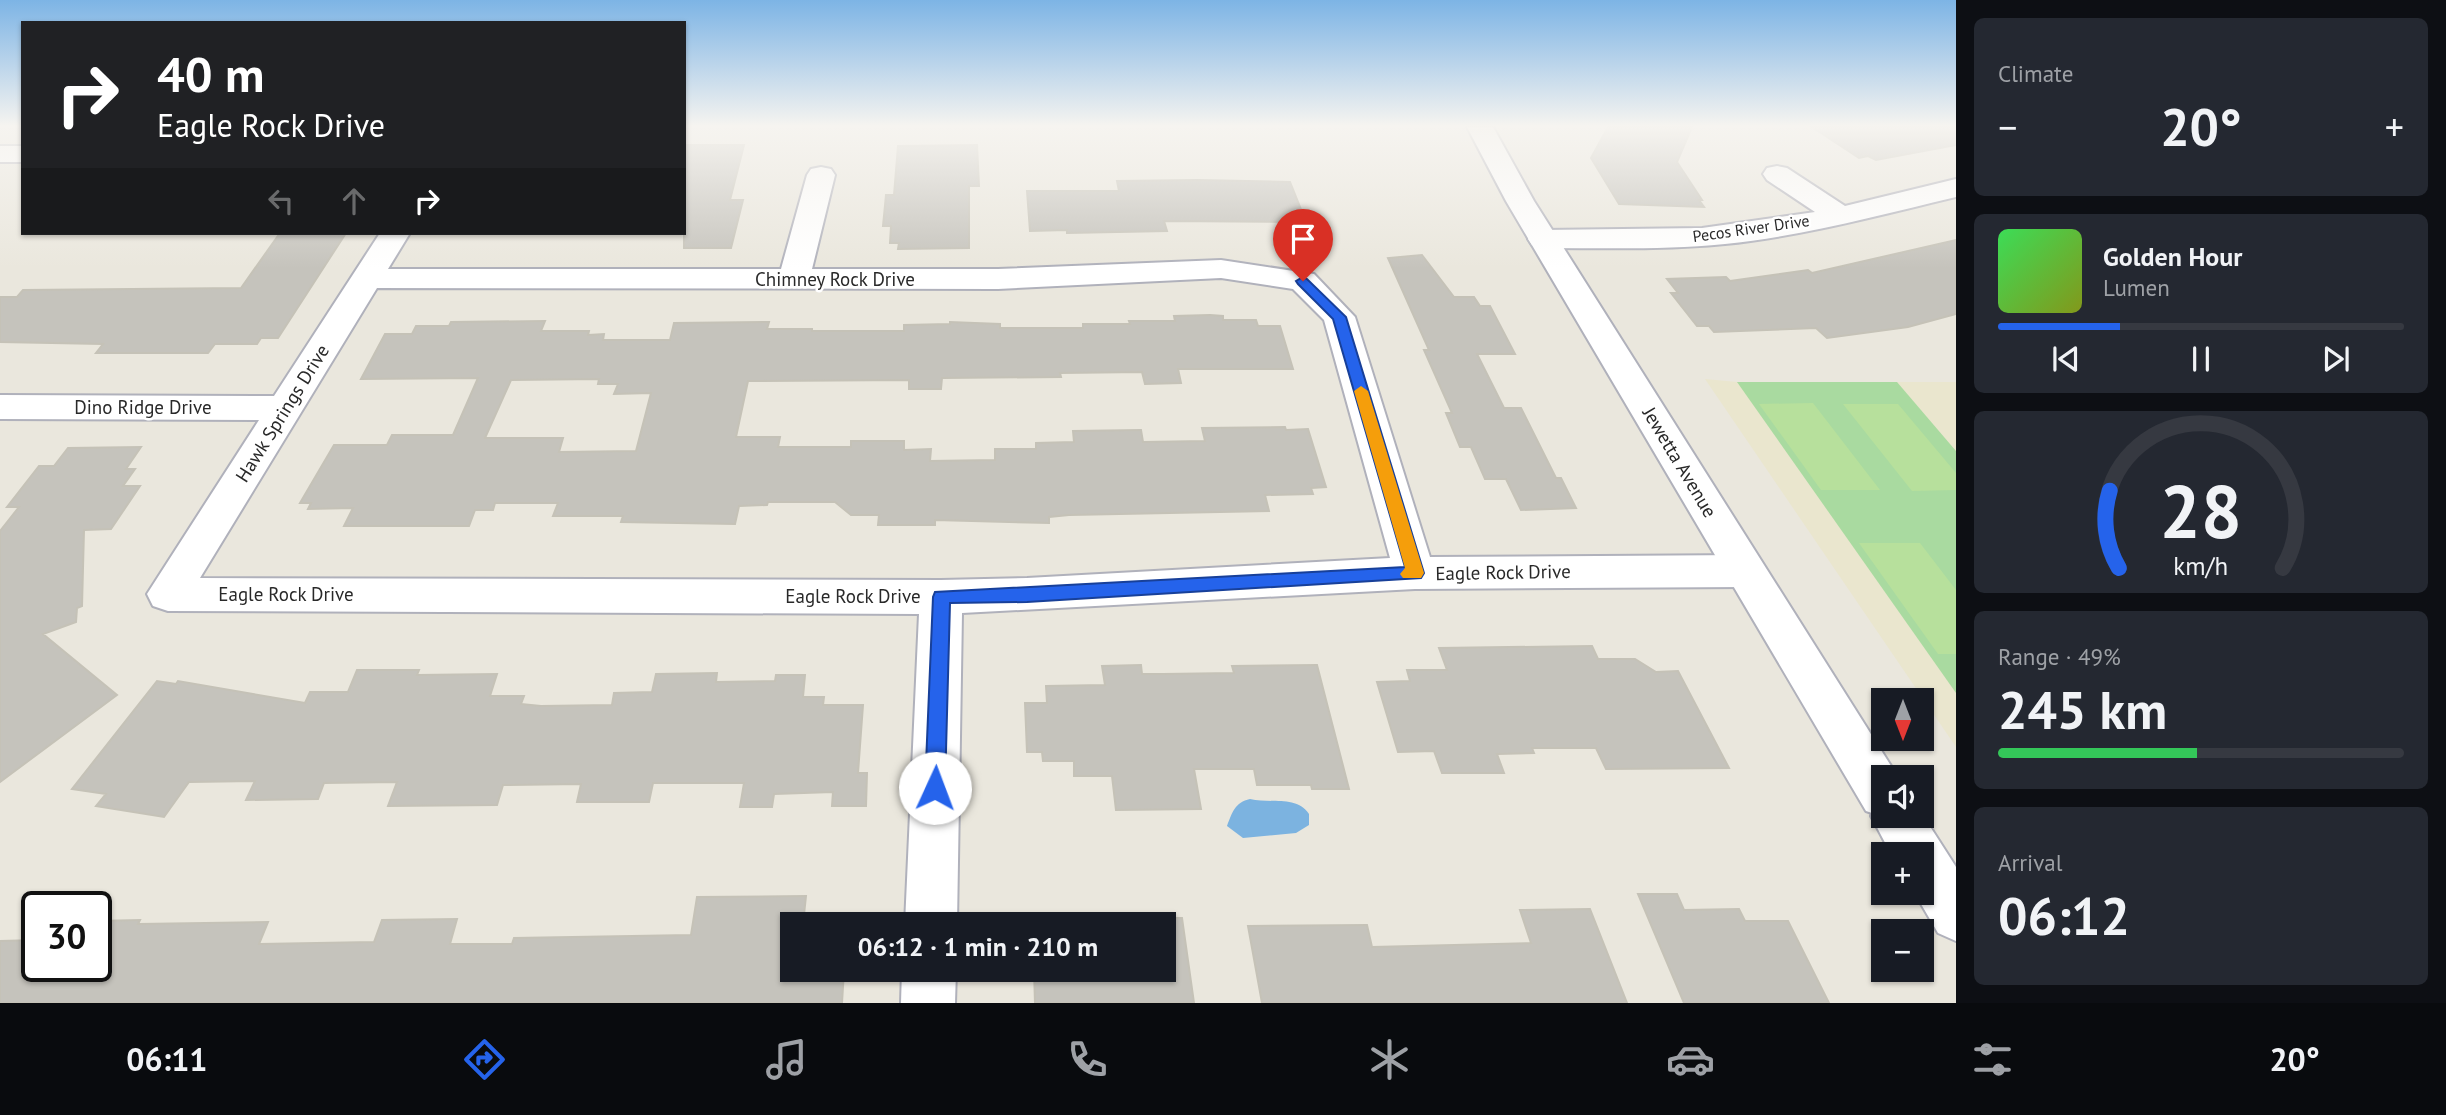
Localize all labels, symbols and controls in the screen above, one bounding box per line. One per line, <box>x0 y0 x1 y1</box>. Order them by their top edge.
text: 40 m <box>157 42 264 106</box>
icon: right <box>42 49 133 140</box>
text: Climate <box>1998 59 2073 88</box>
text: 20° <box>2160 93 2242 160</box>
text: − <box>1998 102 2017 151</box>
text: + <box>2385 102 2404 151</box>
text: Eagle Rock Drive <box>157 104 385 146</box>
icon: left <box>262 182 300 220</box>
icon: ahead <box>335 182 373 220</box>
icon: right <box>408 182 446 220</box>
pin <box>1273 209 1333 281</box>
street label: Pecos River Drive <box>1691 210 1811 246</box>
icon: arrive <box>1284 220 1322 258</box>
text: Golden Hour <box>2103 240 2242 273</box>
street label: Chimney Rock Drive <box>755 267 915 291</box>
text: Lumen <box>2103 273 2170 302</box>
street label: Hawk Springs Drive <box>230 340 334 486</box>
icon: previous <box>2047 340 2085 378</box>
icon: pause <box>2182 340 2220 378</box>
icon: next <box>2317 340 2355 378</box>
street label: Dino Ridge Drive <box>74 395 212 419</box>
street label: Jewetta Avenue <box>1637 402 1722 522</box>
text: 28 <box>2160 464 2242 558</box>
text: km/h <box>2174 549 2228 581</box>
street label: Eagle Rock Drive <box>1435 559 1571 585</box>
street label: Eagle Rock Drive <box>218 582 354 606</box>
street label: Eagle Rock Drive <box>785 584 921 608</box>
text: Range · 49% <box>1998 642 2121 671</box>
text: 245 km <box>1998 676 2167 743</box>
north arrow <box>1871 688 1934 751</box>
map controls <box>1871 688 1934 982</box>
position arrow <box>898 751 972 825</box>
button: sound <box>1871 765 1934 828</box>
button: + <box>1871 842 1934 905</box>
text: Arrival <box>1998 848 2062 877</box>
text: 06:12 <box>1998 882 2130 949</box>
speed limit sign: 30 <box>21 891 112 982</box>
button: − <box>1871 919 1934 982</box>
text: 06:12 · 1 min · 210 m <box>858 930 1098 963</box>
icon: directions <box>460 1035 509 1084</box>
icon: music <box>762 1035 811 1084</box>
icon: phone <box>1063 1035 1112 1084</box>
icon: climate <box>1365 1035 1414 1084</box>
icon: car <box>1666 1035 1715 1084</box>
icon: filters <box>1968 1035 2017 1084</box>
text: 06:11 <box>126 1038 207 1080</box>
text: 20° <box>2269 1038 2320 1080</box>

